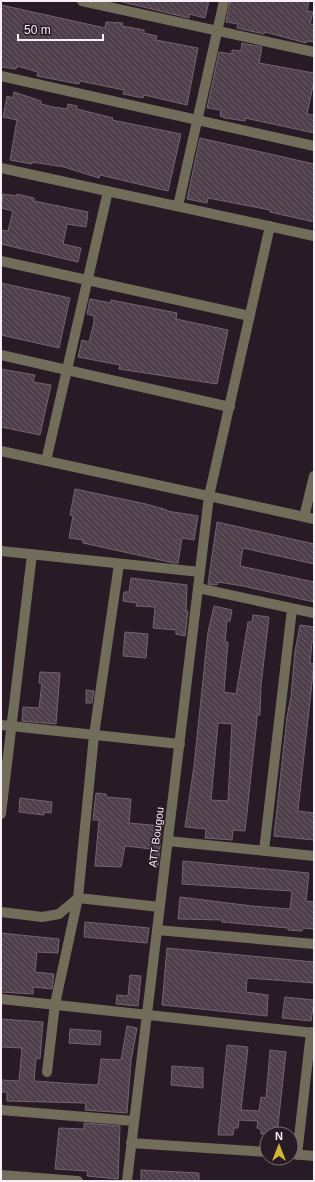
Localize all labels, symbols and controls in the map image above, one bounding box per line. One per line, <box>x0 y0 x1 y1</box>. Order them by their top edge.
scale bar <box>18 16 103 42</box>
text: 50 m <box>24 23 51 37</box>
street label: ATT Bougou <box>146 806 166 868</box>
north arrow <box>259 1126 299 1166</box>
text: N <box>275 1130 283 1142</box>

